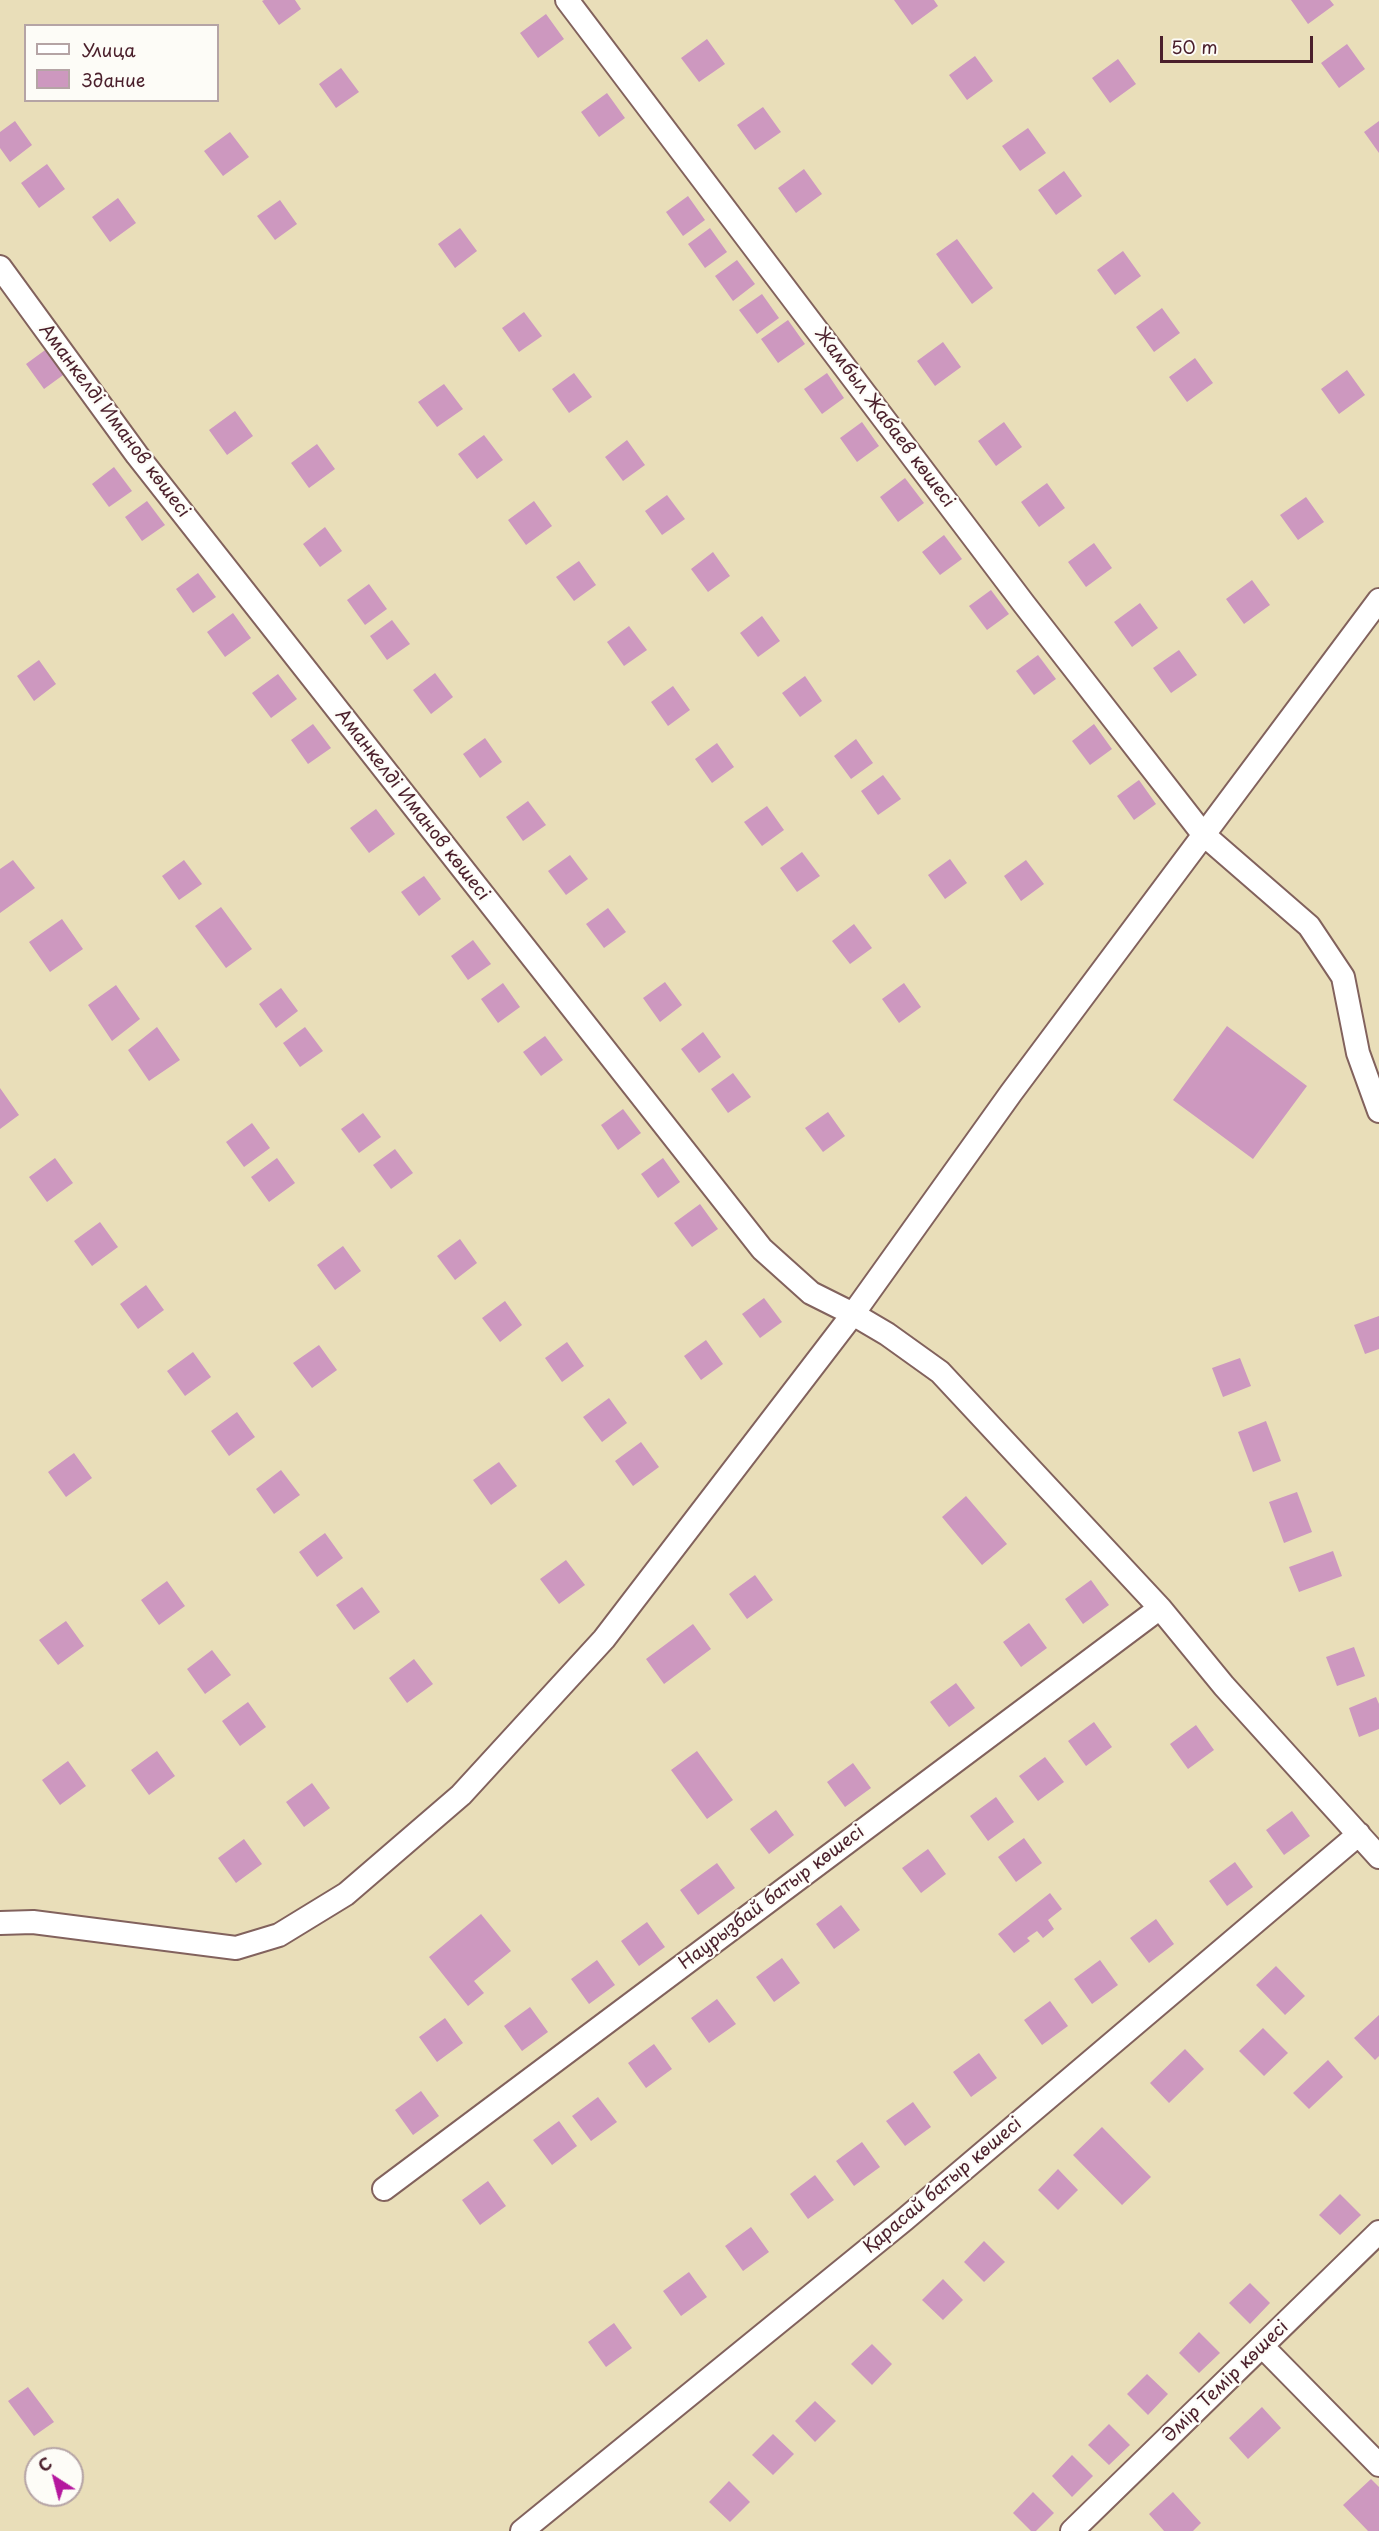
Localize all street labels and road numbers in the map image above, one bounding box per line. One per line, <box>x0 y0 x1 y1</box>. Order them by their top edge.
street label: Аманкелді Иманов көшесі <box>34 320 194 522</box>
street label: Жамбыл Жабаев көшесі <box>809 324 959 512</box>
street label: Аманкелді Иманов көшесі <box>330 705 494 905</box>
street label: Наурызбай батыр көшесі <box>675 1821 869 1975</box>
street label: Қарасай батыр көшесі <box>859 2113 1027 2259</box>
street label: Әмір Темір көшесі <box>1159 2316 1293 2448</box>

